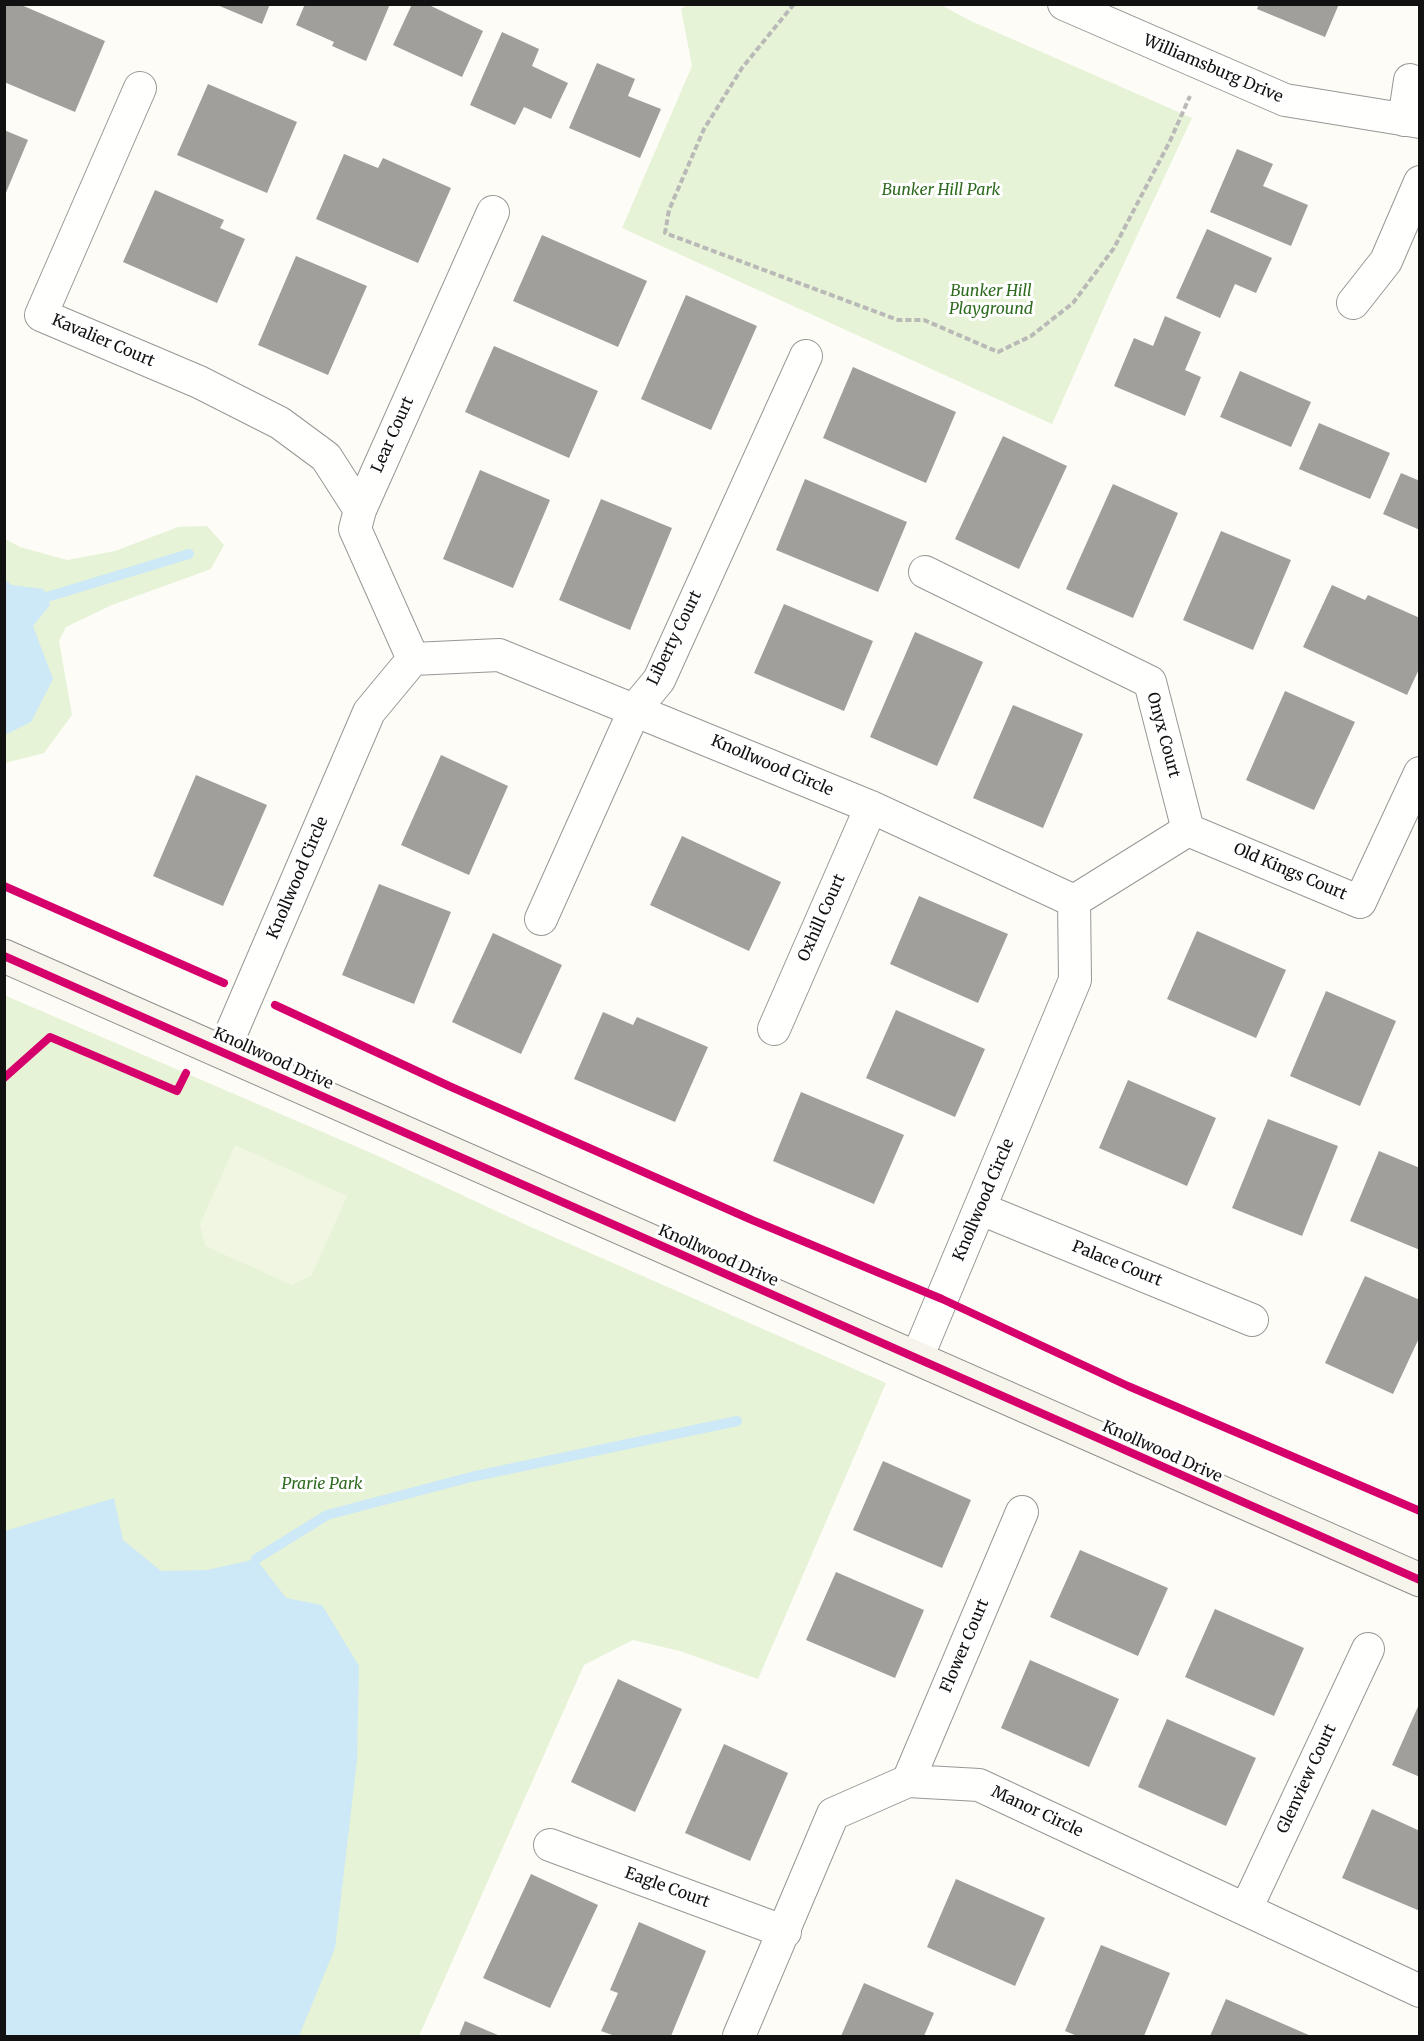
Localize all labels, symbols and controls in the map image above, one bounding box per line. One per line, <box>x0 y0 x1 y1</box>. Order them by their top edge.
street label: Williamsburg Drive <box>1140 31 1286 107</box>
park label: Bunker Hill Park <box>882 180 1000 200</box>
park label: Bunker Hill Playground <box>949 281 1033 319</box>
street label: Kavalier Court <box>49 311 157 371</box>
street label: Lear Court <box>368 394 418 476</box>
street label: Liberty Court <box>644 588 706 688</box>
street label: Onyx Court <box>1142 690 1184 780</box>
street label: Knollwood Circle <box>708 732 836 800</box>
street label: Knollwood Circle <box>264 814 332 942</box>
street label: Old Kings Court <box>1230 839 1350 905</box>
street label: Oxhill Court <box>794 871 850 965</box>
street label: Knollwood Drive <box>210 1024 336 1094</box>
street label: Knollwood Circle <box>950 1136 1018 1264</box>
street label: Knollwood Drive <box>655 1221 781 1291</box>
street label: Palace Court <box>1069 1237 1165 1291</box>
street label: Knollwood Drive <box>1099 1417 1225 1487</box>
park label: Prarie Park <box>281 1474 363 1494</box>
street label: Flower Court <box>937 1596 993 1696</box>
street label: Glenview Court <box>1273 1721 1341 1837</box>
street label: Manor Circle <box>988 1782 1086 1842</box>
street label: Eagle Court <box>622 1864 712 1912</box>

